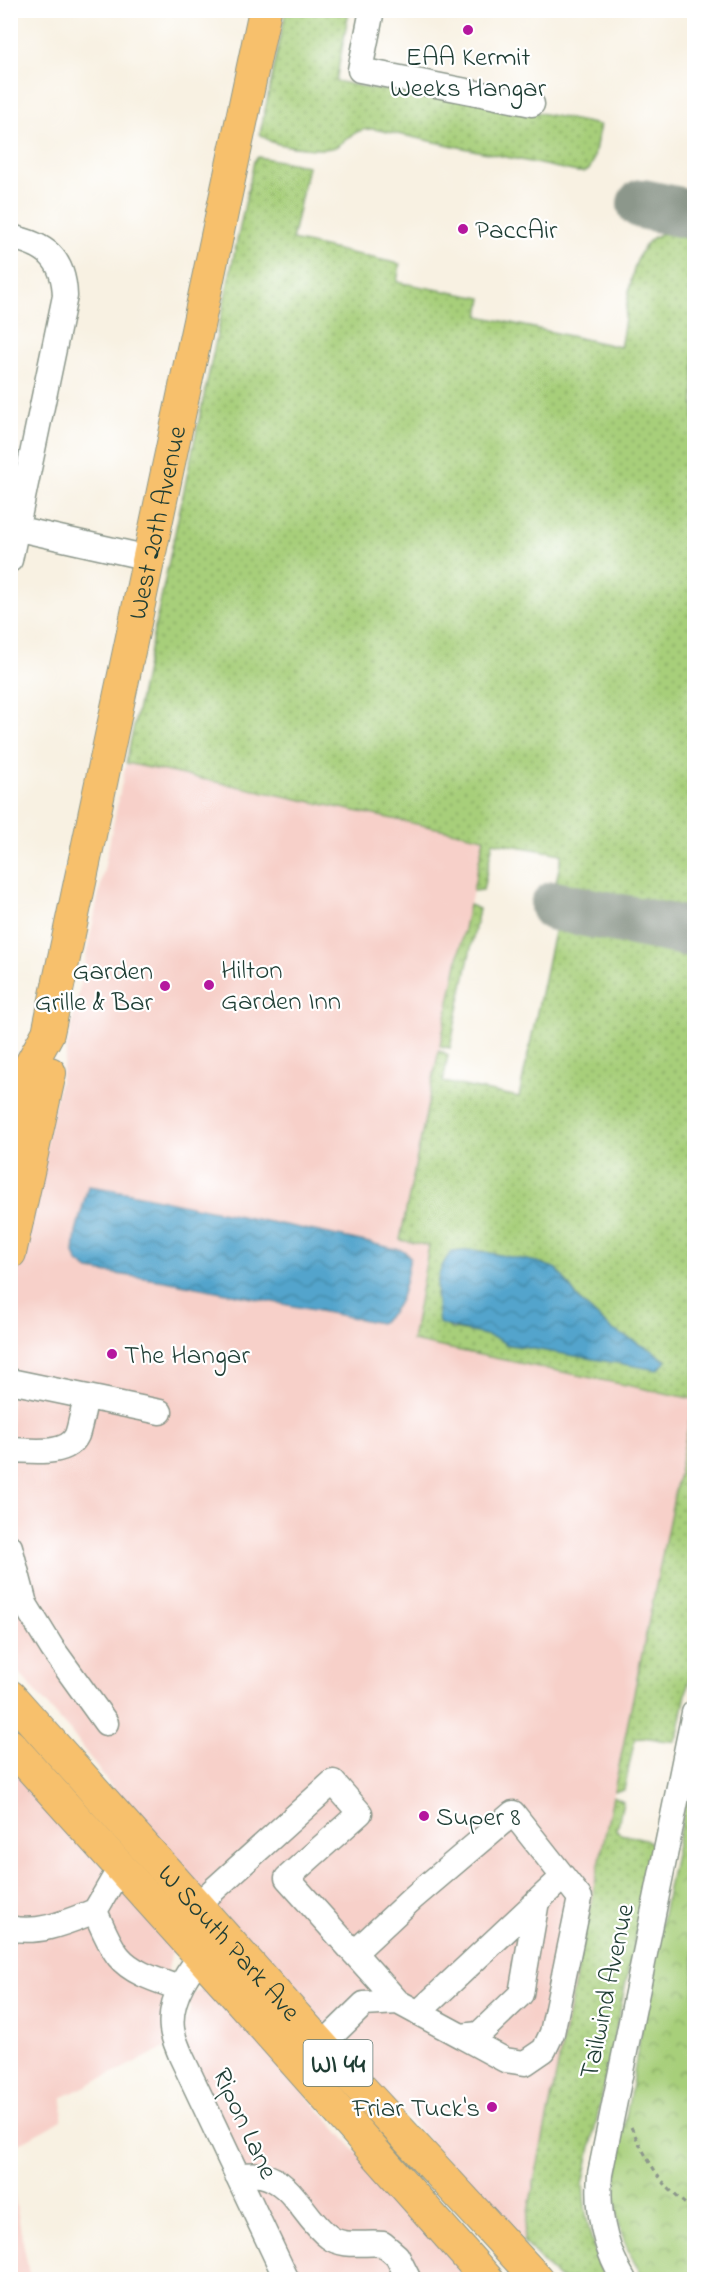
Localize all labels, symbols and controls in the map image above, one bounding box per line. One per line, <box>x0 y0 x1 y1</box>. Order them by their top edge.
marker: EAA Kermit Weeks Hangar <box>461 23 475 37</box>
place label: EAA Kermit Weeks Hangar <box>390 39 547 109</box>
place label: PaccAir <box>475 212 558 251</box>
marker: PaccAir <box>456 222 470 236</box>
street label: West 20th Avenue <box>119 422 198 623</box>
place label: Hilton Garden Inn <box>221 952 341 1022</box>
place label: Garden Grille & Bar <box>35 953 154 1023</box>
marker: Hilton Garden Inn <box>202 978 216 992</box>
marker: Garden Grille & Bar <box>158 979 172 993</box>
place label: The Hangar <box>124 1337 250 1376</box>
marker: The Hangar <box>105 1347 119 1361</box>
place label: Super 8 <box>436 1799 521 1838</box>
marker: Super 8 <box>417 1809 431 1823</box>
street label: W South Park Ave <box>147 1857 309 2032</box>
street label: Tailwind Avenue <box>571 1900 646 2083</box>
road number: WI 44 <box>304 2040 372 2086</box>
street label: Ripon Lane <box>201 2062 287 2187</box>
place label: Friar Tuck's <box>351 2090 480 2129</box>
marker: Friar Tuck's <box>485 2100 499 2114</box>

